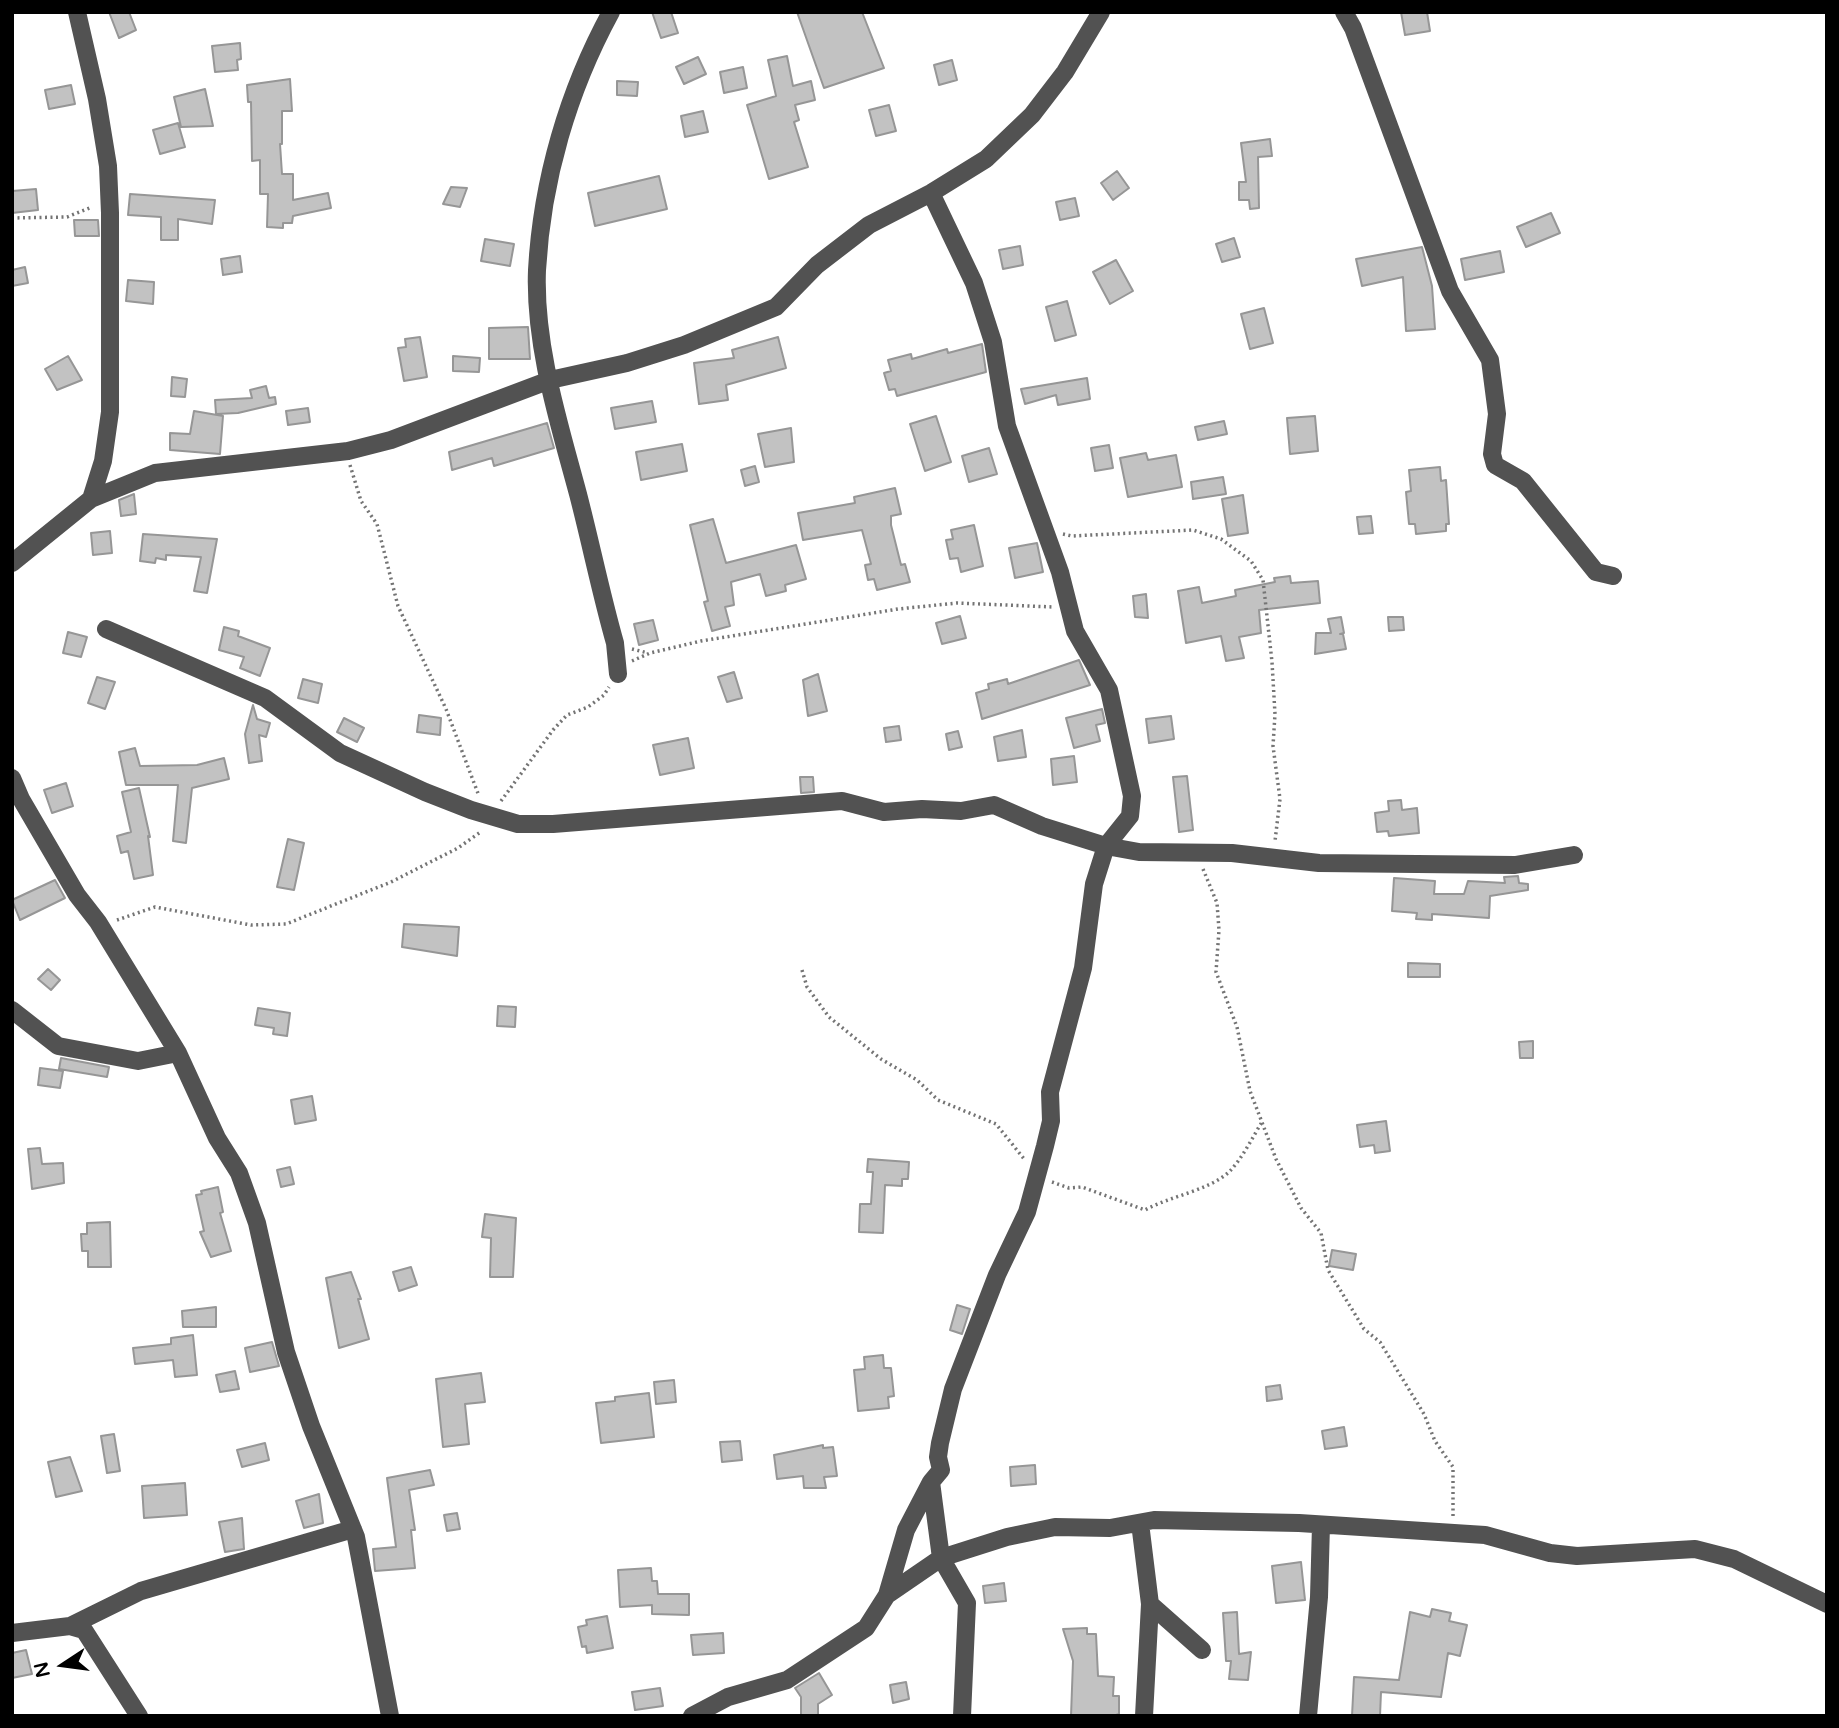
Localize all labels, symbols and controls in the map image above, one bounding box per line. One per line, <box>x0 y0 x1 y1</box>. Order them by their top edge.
north arrow <box>28 1630 98 1700</box>
text: N <box>30 1660 55 1680</box>

